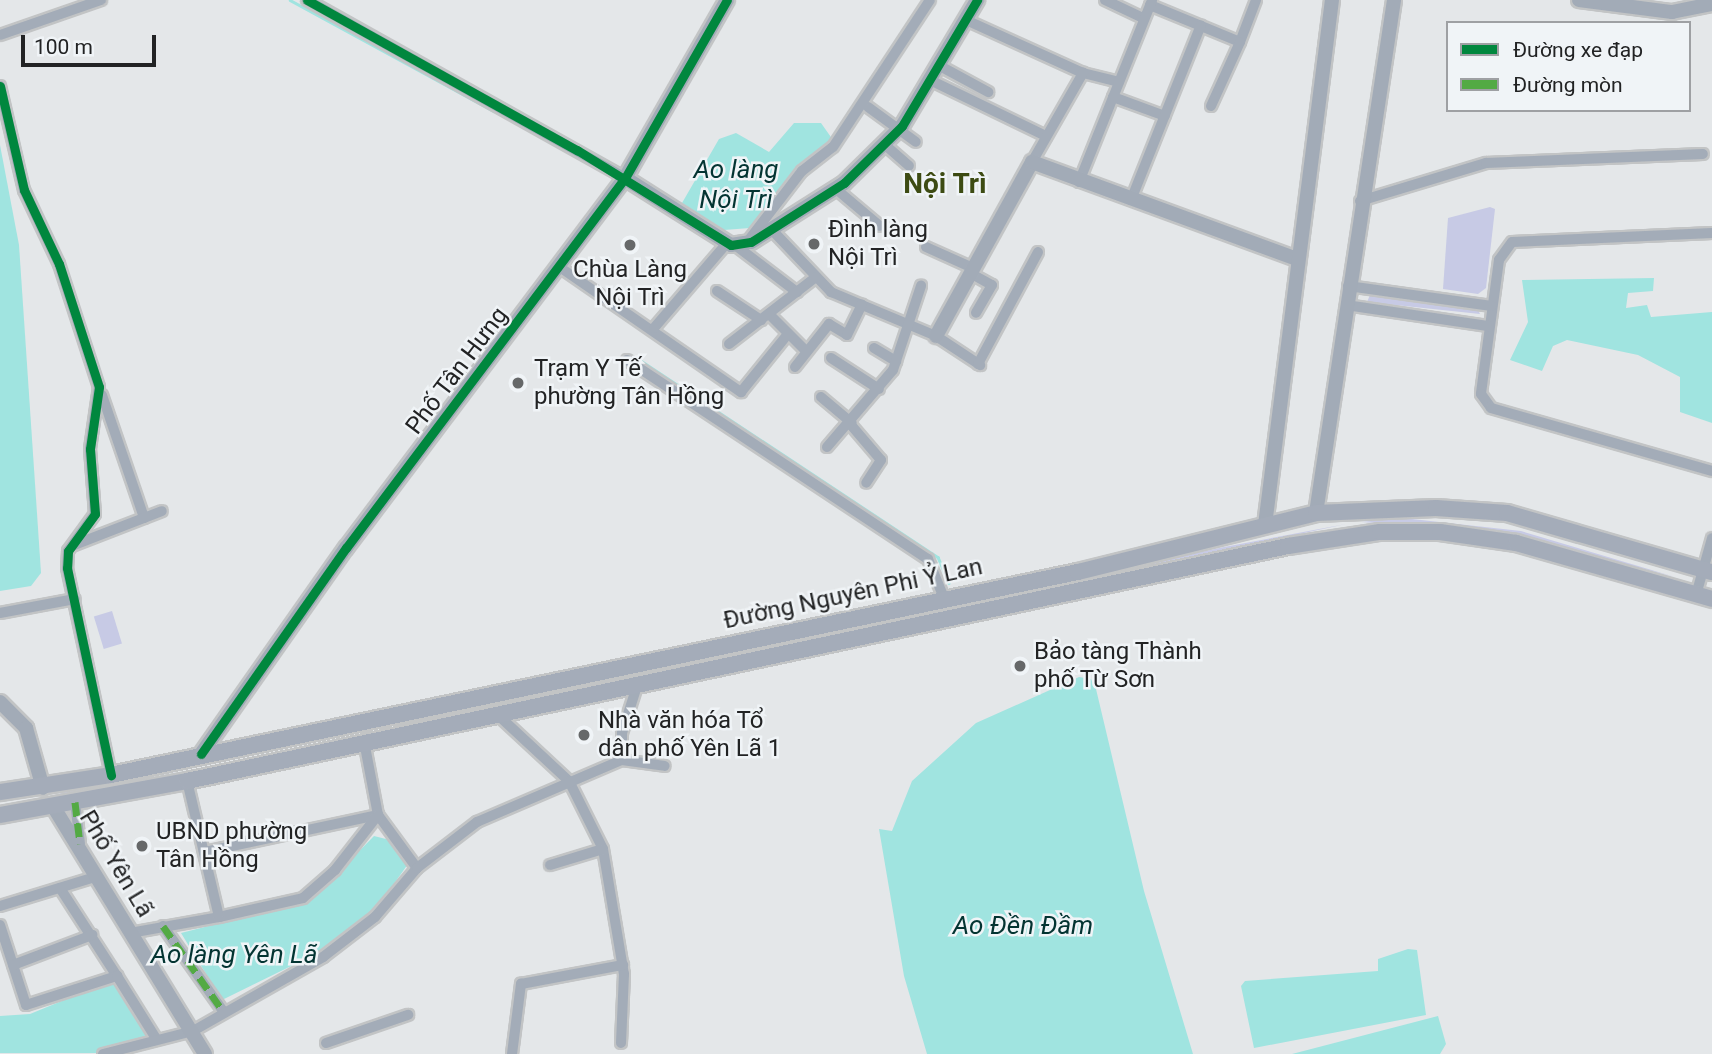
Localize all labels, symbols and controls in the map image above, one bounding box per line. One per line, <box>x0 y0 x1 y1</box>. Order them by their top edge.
scale bar <box>24 21 159 65</box>
legend <box>1446 21 1691 112</box>
text: 100 m <box>34 35 93 59</box>
text: Đường xe đạp <box>1513 38 1643 62</box>
text: Đường mòn <box>1513 73 1623 97</box>
water label: Ao làng Nội Trì <box>693 154 779 216</box>
district label: Nội Trì <box>903 167 987 201</box>
place label: Đình làng Nội Trì <box>828 216 928 272</box>
marker: Đình làng Nội Trì <box>806 236 822 252</box>
marker: Chùa Làng Nội Trì <box>622 237 638 253</box>
place label: Chùa Làng Nội Trì <box>573 256 687 312</box>
street label: Phố Tân Hưng <box>400 302 514 440</box>
place label: Trạm Y Tế phường Tân Hồng <box>534 355 725 411</box>
marker: Trạm Y Tế phường Tân Hồng <box>508 373 528 393</box>
street label: Đường Nguyên Phi Ỷ Lan <box>721 552 985 636</box>
place label: Bảo tàng Thành phố Từ Sơn <box>1034 638 1202 694</box>
marker: Bảo tàng Thành phố Từ Sơn <box>1012 658 1028 674</box>
place label: Nhà văn hóa Tổ dân phố Yên Lã 1 <box>598 707 781 763</box>
marker: Nhà văn hóa Tổ dân phố Yên Lã 1 <box>576 727 592 743</box>
street label: Phố Yên Lã <box>73 805 159 923</box>
place label: UBND phường Tân Hồng <box>156 818 307 874</box>
marker: UBND phường Tân Hồng <box>134 838 150 854</box>
water label: Ao Đền Đầm <box>953 910 1093 942</box>
water label: Ao làng Yên Lã <box>151 939 317 971</box>

